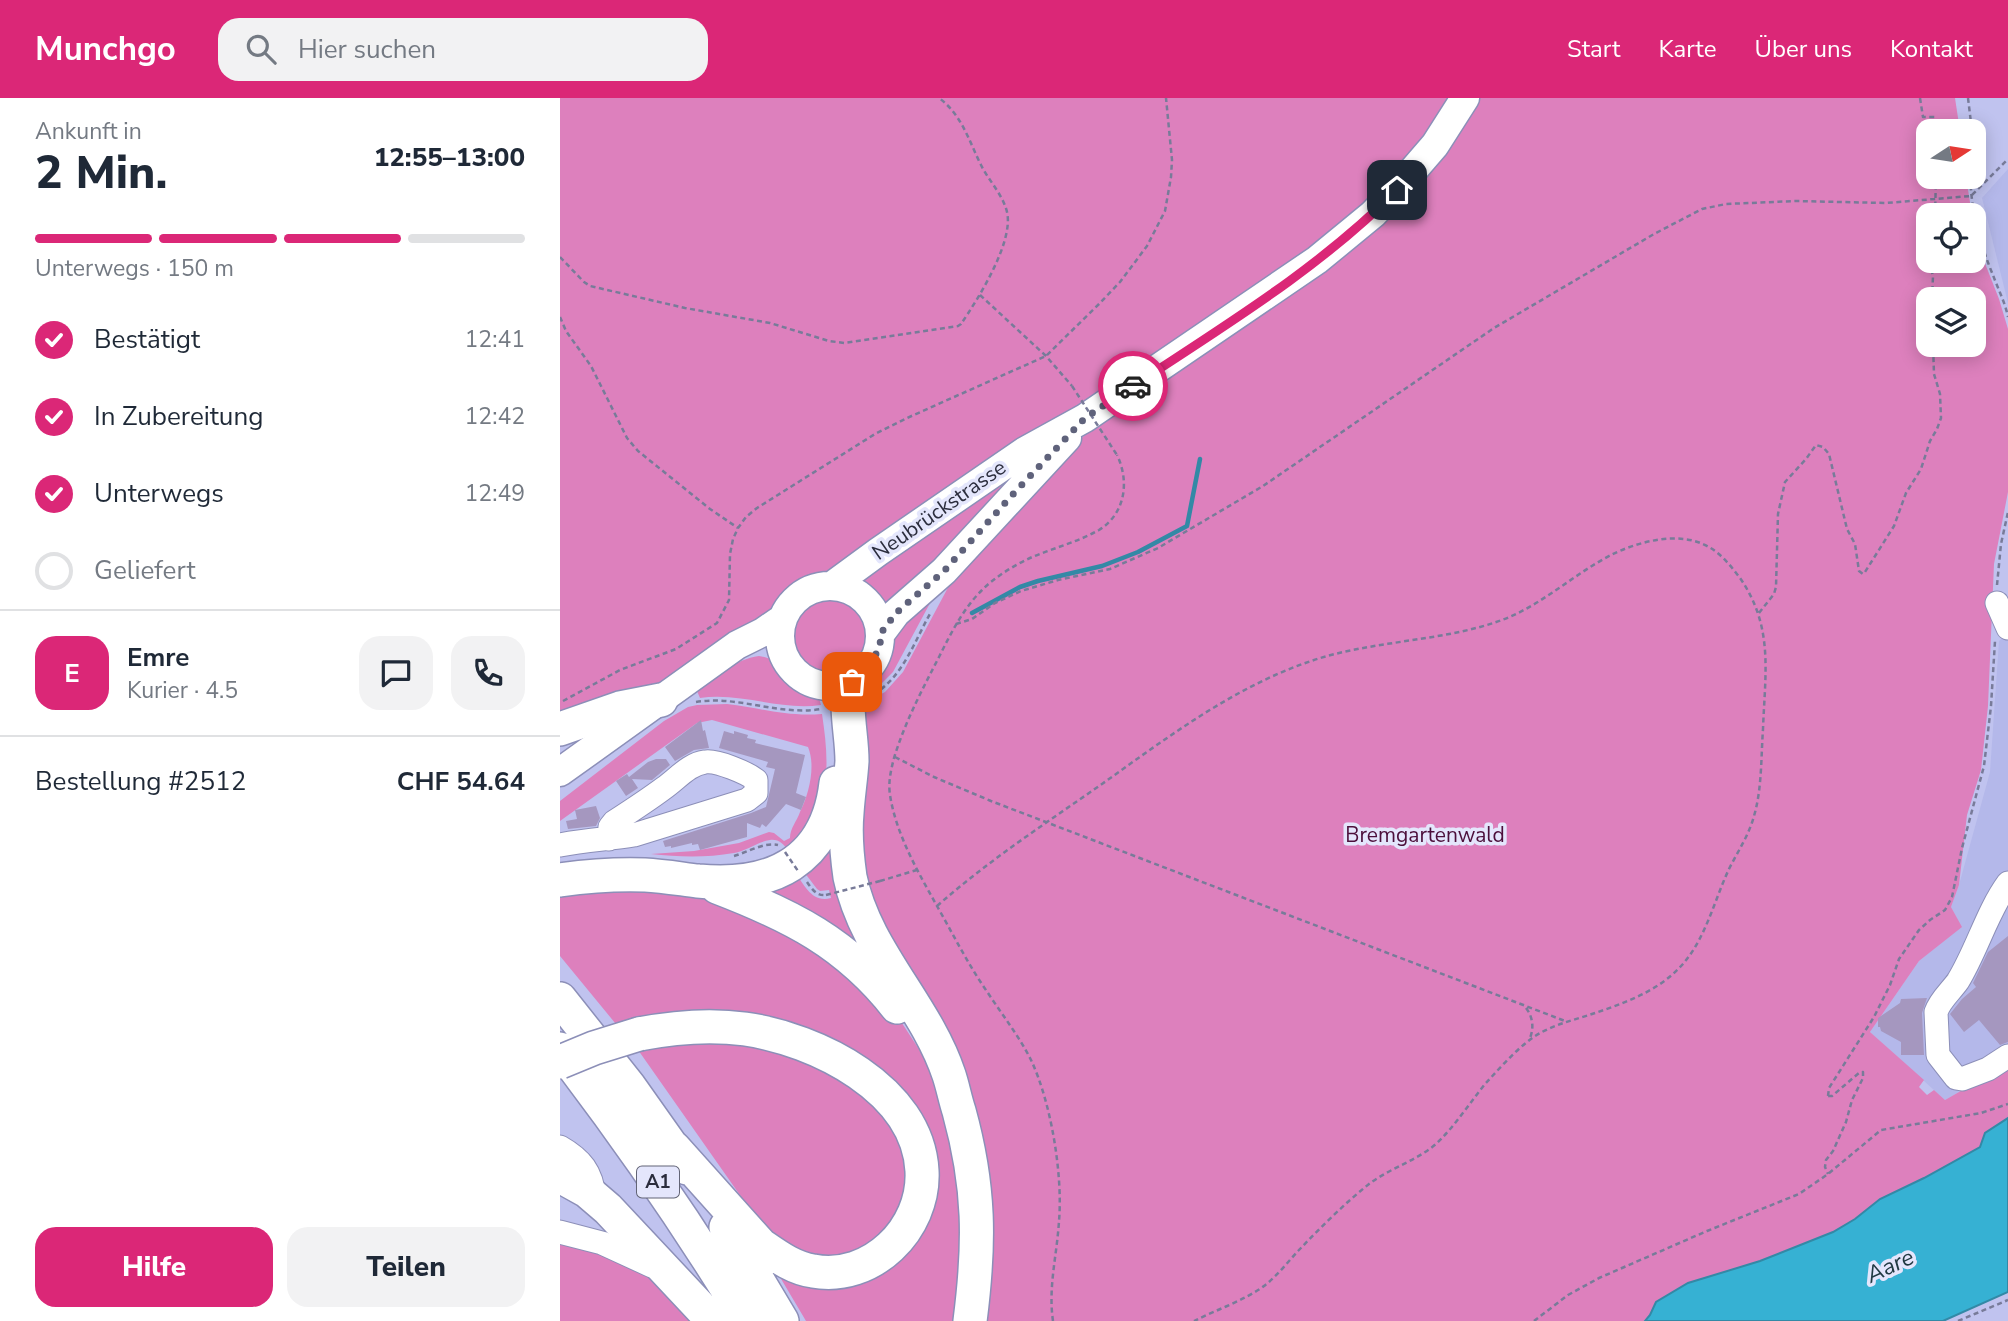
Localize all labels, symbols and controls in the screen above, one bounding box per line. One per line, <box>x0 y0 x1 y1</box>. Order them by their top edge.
search box <box>218 18 708 81</box>
text: Munchgo <box>35 27 176 72</box>
icon: search <box>242 30 280 68</box>
text: Hier suchen <box>298 32 436 67</box>
text: Start <box>1567 33 1620 65</box>
text: Karte <box>1658 33 1716 65</box>
text: Über uns <box>1754 33 1852 65</box>
text: Kontakt <box>1890 33 1973 65</box>
text: Ankunft in <box>35 116 142 147</box>
north arrow <box>1916 119 1986 189</box>
map controls <box>1916 119 1986 357</box>
text: 12:55–13:00 <box>374 140 525 175</box>
text: 2 Min. <box>35 141 167 204</box>
pin <box>1367 160 1427 220</box>
icon: home <box>1378 171 1416 209</box>
button: locate <box>1916 203 1986 273</box>
text: Unterwegs · 150 m <box>35 253 234 284</box>
button: layers <box>1916 287 1986 357</box>
icon: check <box>35 321 73 359</box>
text: Bestätigt <box>94 322 200 357</box>
text: 12:41 <box>465 324 525 355</box>
courier <box>1098 351 1168 421</box>
icon: car <box>1114 367 1152 405</box>
icon: check <box>35 398 73 436</box>
text: In Zubereitung <box>94 399 263 434</box>
text: 12:42 <box>465 401 525 432</box>
street label: Neubrückstrasse <box>867 453 1011 567</box>
icon: check <box>35 475 73 513</box>
text: Unterwegs <box>94 476 224 511</box>
text: 12:49 <box>465 478 525 509</box>
text: Geliefert <box>94 553 195 588</box>
button: chat <box>359 636 433 710</box>
button: phone <box>451 636 525 710</box>
text: Emre <box>127 640 189 675</box>
pin <box>822 652 882 712</box>
text: E <box>64 656 80 691</box>
icon: bag <box>833 663 871 701</box>
text: Kurier · 4.5 <box>127 675 238 706</box>
text: Bestellung #2512 <box>35 764 246 799</box>
text: CHF 54.64 <box>397 764 525 799</box>
park label: Bremgartenwald <box>1345 821 1505 849</box>
road number: A1 <box>637 1166 679 1198</box>
button: Hilfe <box>35 1227 273 1307</box>
button: Teilen <box>287 1227 525 1307</box>
water label: Aare <box>1860 1242 1919 1291</box>

